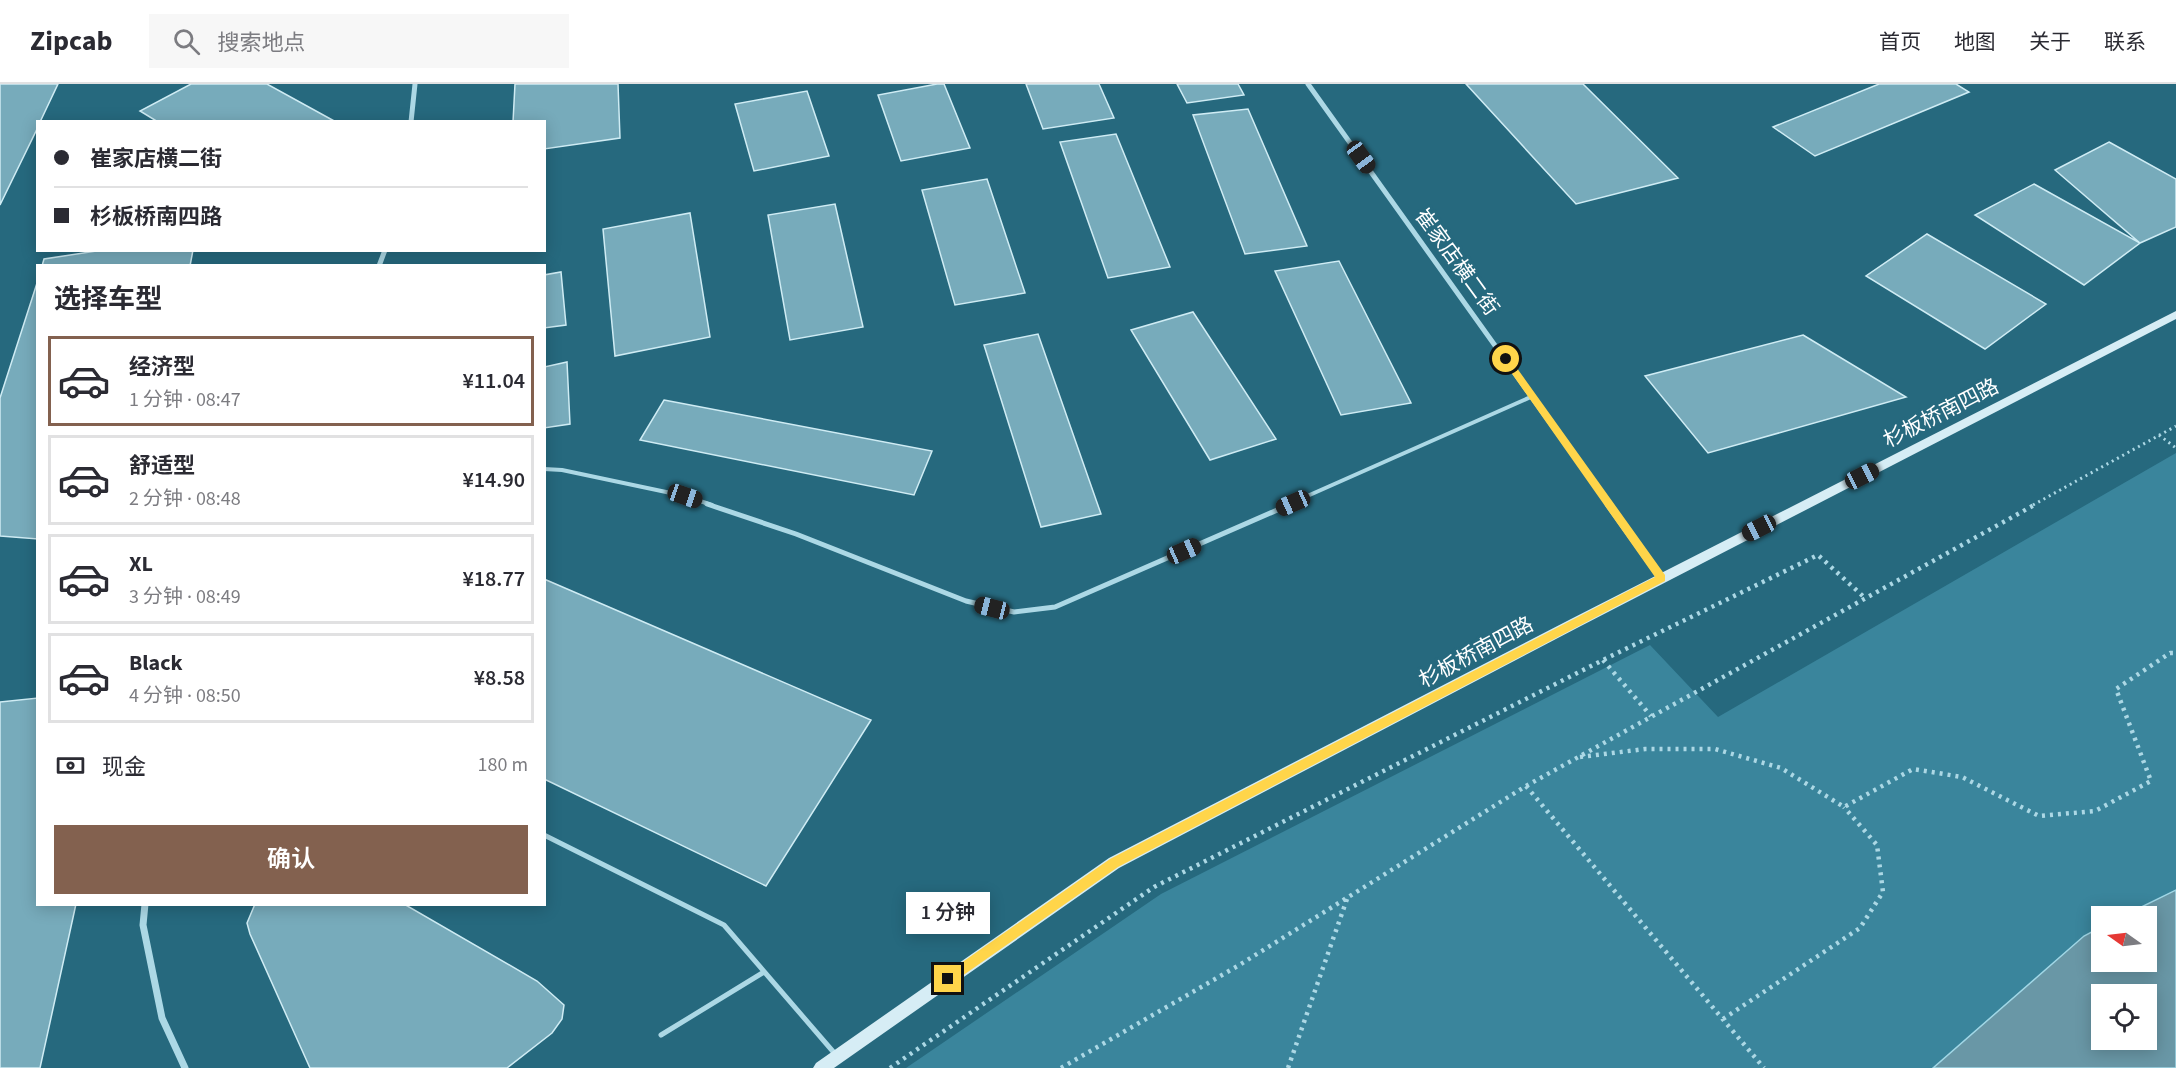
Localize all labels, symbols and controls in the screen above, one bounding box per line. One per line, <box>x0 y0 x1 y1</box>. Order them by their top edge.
search box <box>149 14 569 68</box>
text: Zipcab <box>30 21 113 61</box>
icon: search <box>170 25 203 58</box>
text: 搜索地点 <box>218 27 306 59</box>
text: 首页 <box>1879 27 1921 57</box>
text: 地图 <box>1954 27 1996 57</box>
text: 关于 <box>2029 27 2071 57</box>
text: 联系 <box>2104 27 2146 57</box>
car <box>1343 137 1379 177</box>
text: 崔家店横二街 <box>90 143 222 175</box>
text: 杉板桥南四路 <box>90 201 222 233</box>
street label: 崔家店横二街 <box>1408 202 1506 322</box>
text: 选择车型 <box>54 280 162 319</box>
route start <box>1492 345 1519 372</box>
text: 经济型 <box>129 351 195 383</box>
icon: car <box>57 354 111 408</box>
text: ¥11.04 <box>463 365 525 397</box>
street label: 杉板桥南四路 <box>1878 371 2004 455</box>
text: 1 分钟 · 08:47 <box>129 386 241 414</box>
text: 舒适型 <box>129 450 195 482</box>
icon: car <box>57 453 111 507</box>
car <box>1842 460 1882 492</box>
text: ¥14.90 <box>463 464 525 496</box>
car <box>665 482 705 510</box>
text: 2 分钟 · 08:48 <box>129 485 241 513</box>
car <box>1273 487 1313 519</box>
car <box>1739 512 1779 544</box>
car <box>1164 535 1204 567</box>
text: XL <box>129 548 153 580</box>
icon: car <box>57 552 111 606</box>
text: ¥18.77 <box>463 563 525 595</box>
text: 3 分钟 · 08:49 <box>129 583 241 611</box>
car <box>972 595 1012 621</box>
street label: 杉板桥南四路 <box>1413 609 1539 695</box>
text: Black <box>129 647 183 679</box>
icon: car <box>57 651 111 705</box>
text: ¥8.58 <box>474 662 525 694</box>
text: 4 分钟 · 08:50 <box>129 682 241 710</box>
icon: cash <box>54 749 87 782</box>
text: 现金 <box>102 751 146 783</box>
text: 180 m <box>478 751 528 779</box>
button: 确认 <box>54 825 528 894</box>
callout: 1 分钟 <box>906 892 990 934</box>
text: 1 分钟 <box>921 899 975 927</box>
north arrow <box>2091 906 2157 972</box>
map controls <box>2091 906 2157 1050</box>
route end <box>934 965 961 992</box>
button: locate <box>2091 984 2157 1050</box>

